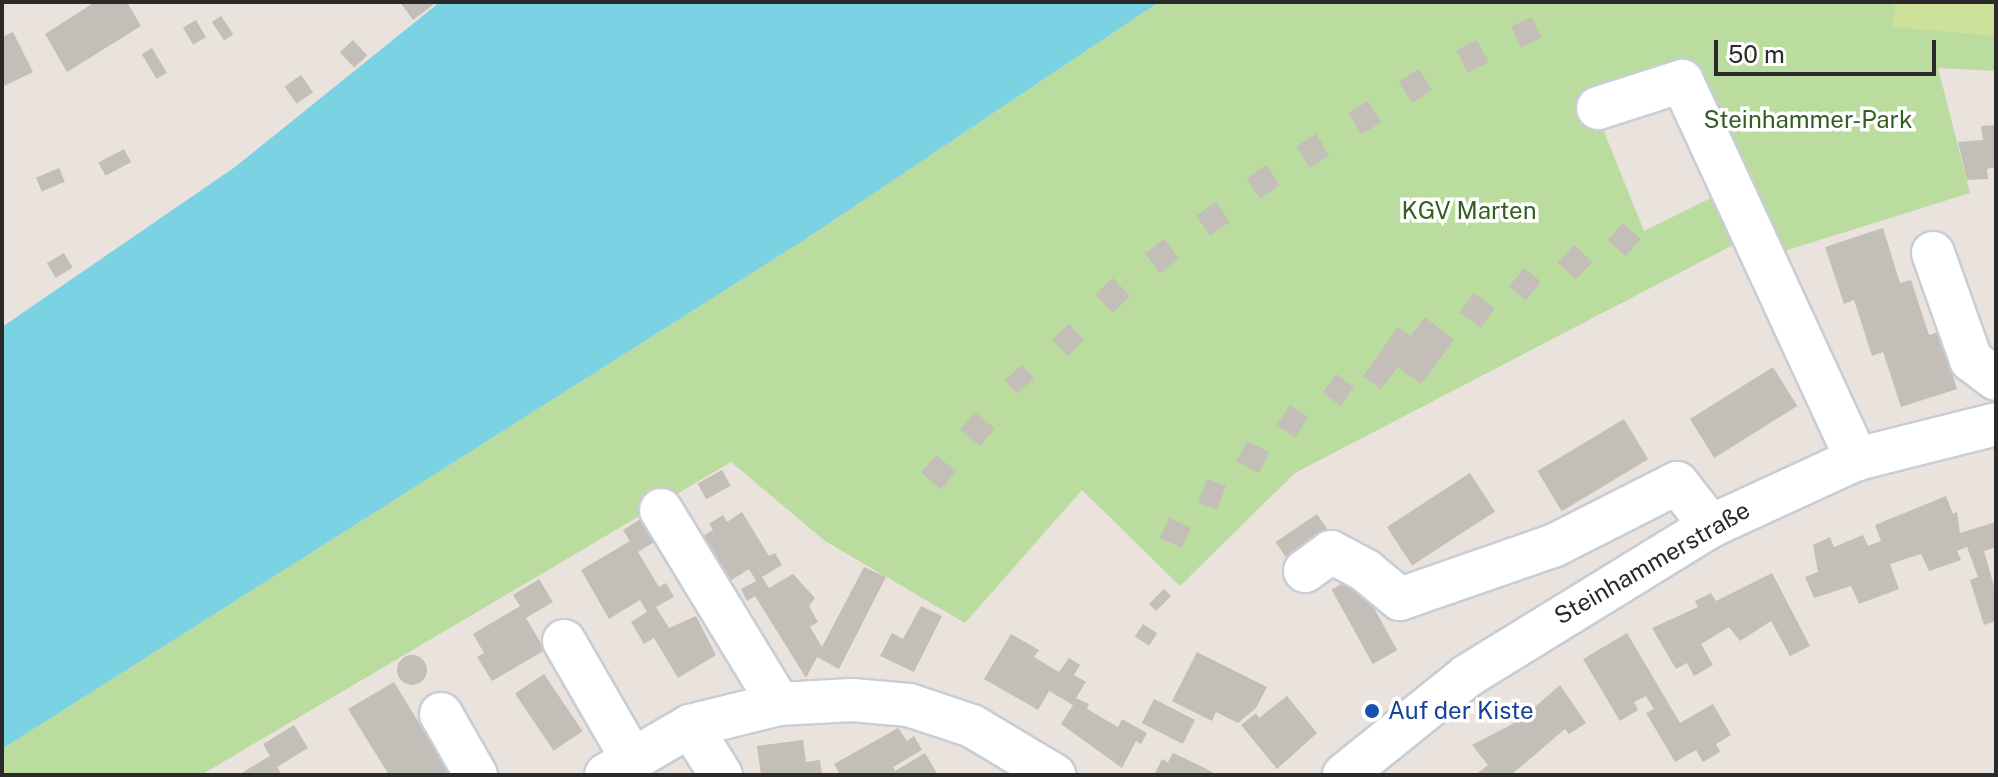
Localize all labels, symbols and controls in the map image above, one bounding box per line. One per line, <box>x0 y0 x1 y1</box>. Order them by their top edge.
scale bar <box>1718 24 1940 74</box>
text: 50 m <box>1728 40 1785 68</box>
park label: Steinhammer-Park <box>1704 106 1912 134</box>
park label: KGV Marten <box>1402 197 1536 225</box>
street label: Steinhammerstraße <box>1549 495 1755 631</box>
place label: Auf der Kiste <box>1388 697 1534 725</box>
marker: Auf der Kiste <box>1363 702 1381 720</box>

